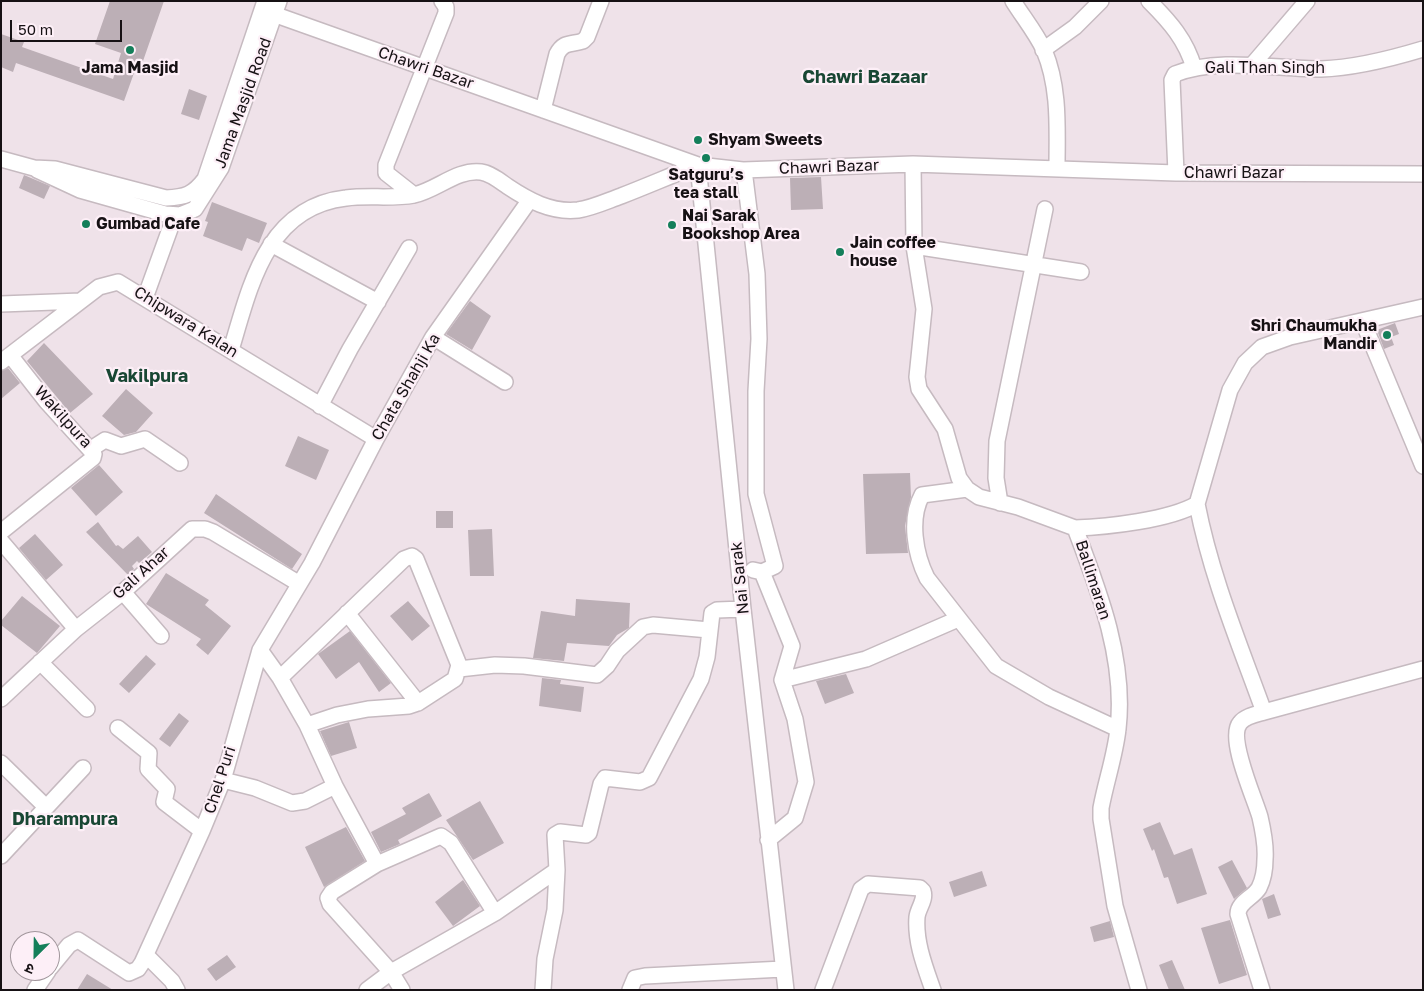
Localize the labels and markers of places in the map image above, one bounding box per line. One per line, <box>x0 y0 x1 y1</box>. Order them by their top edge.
marker: Jama Masjid <box>124 44 136 56</box>
place label: Jama Masjid <box>82 58 178 78</box>
place label: Shyam Sweets <box>708 130 822 150</box>
marker: Shyam Sweets <box>692 134 704 146</box>
marker: Satguru’s tea stall <box>700 152 712 164</box>
place label: Satguru’s tea stall <box>668 165 744 203</box>
place label: Nai Sarak Bookshop Area <box>682 206 800 244</box>
place label: Gumbad Cafe <box>96 214 200 234</box>
marker: Gumbad Cafe <box>80 218 92 230</box>
marker: Nai Sarak Bookshop Area <box>666 219 678 231</box>
place label: Jain coffee house <box>850 233 936 271</box>
marker: Jain coffee house <box>834 246 846 258</box>
place label: Shri Chaumukha Mandir <box>1250 316 1377 354</box>
marker: Shri Chaumukha Mandir <box>1381 329 1393 341</box>

